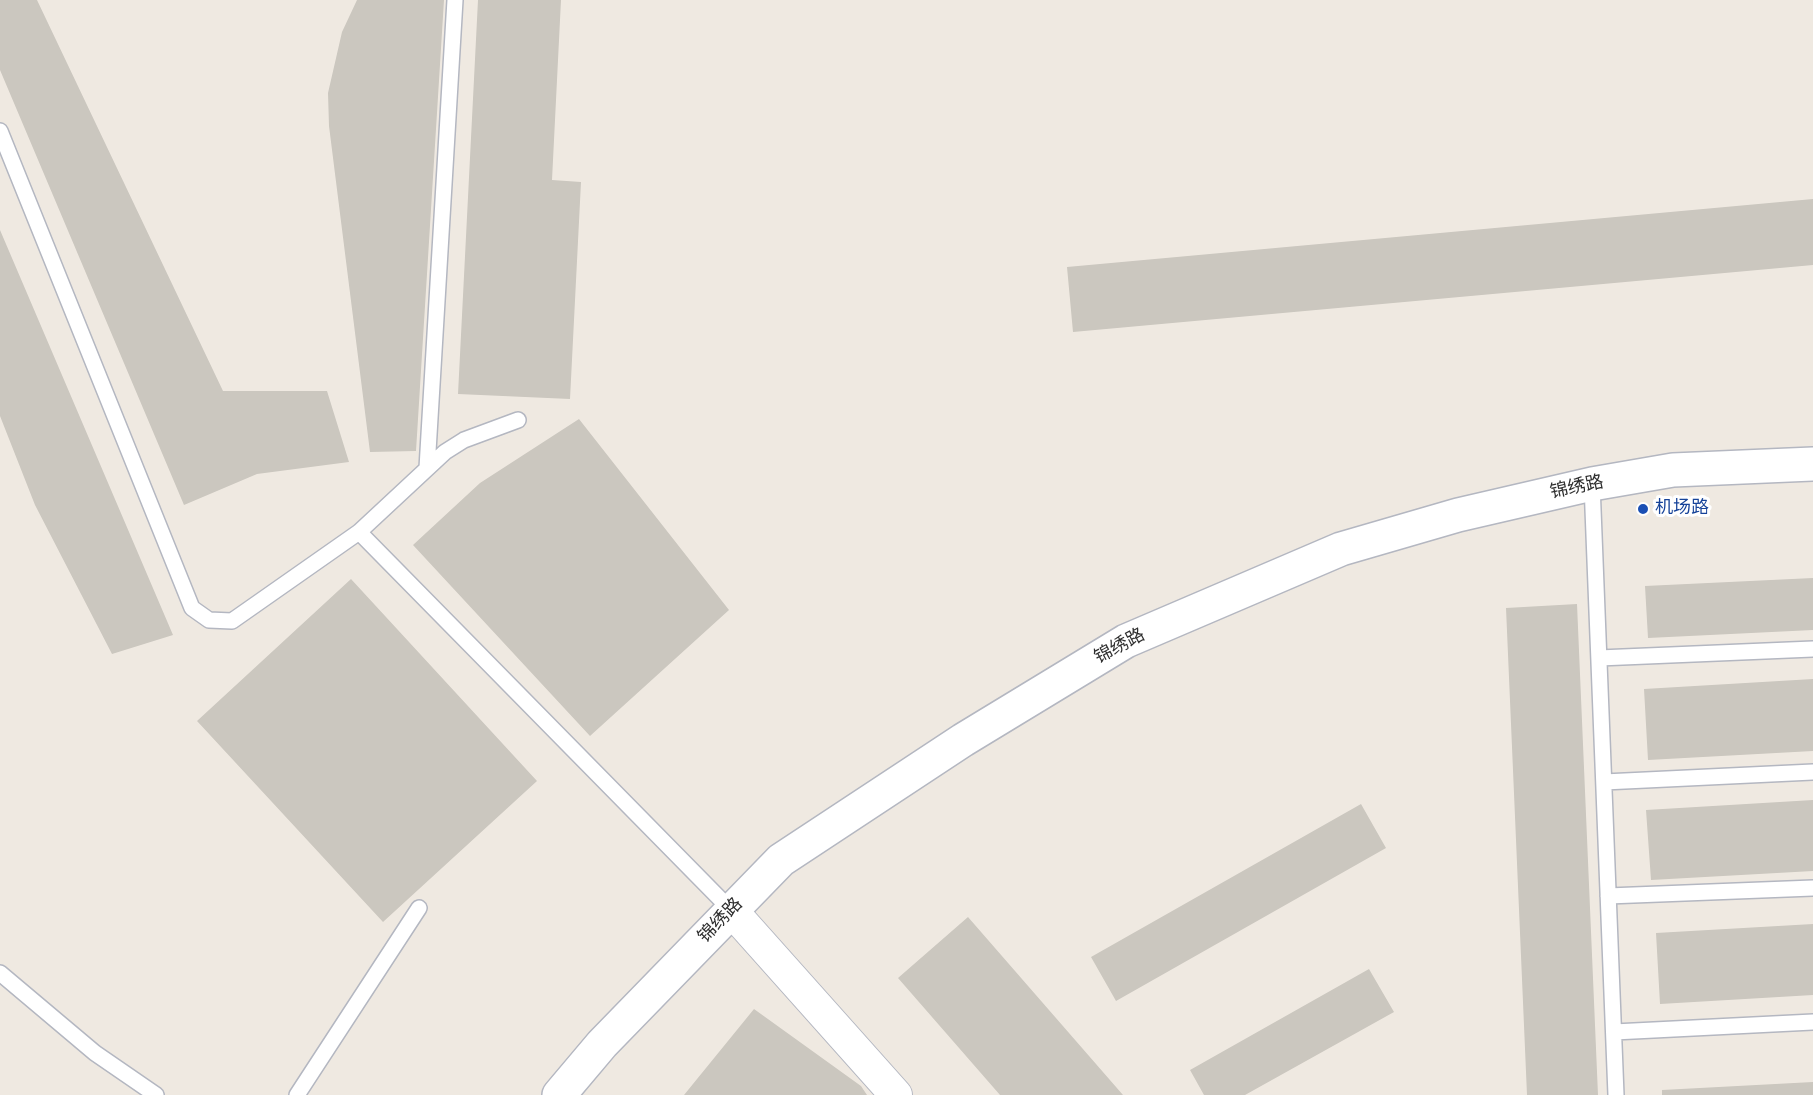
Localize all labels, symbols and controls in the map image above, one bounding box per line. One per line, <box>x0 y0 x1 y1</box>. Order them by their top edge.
street label: 锦绣路 <box>1548 472 1606 504</box>
place label: 机场路 <box>1655 498 1709 520</box>
marker: 机场路 <box>1636 502 1650 516</box>
street label: 锦绣路 <box>1091 625 1149 669</box>
street label: 锦绣路 <box>694 894 748 948</box>

